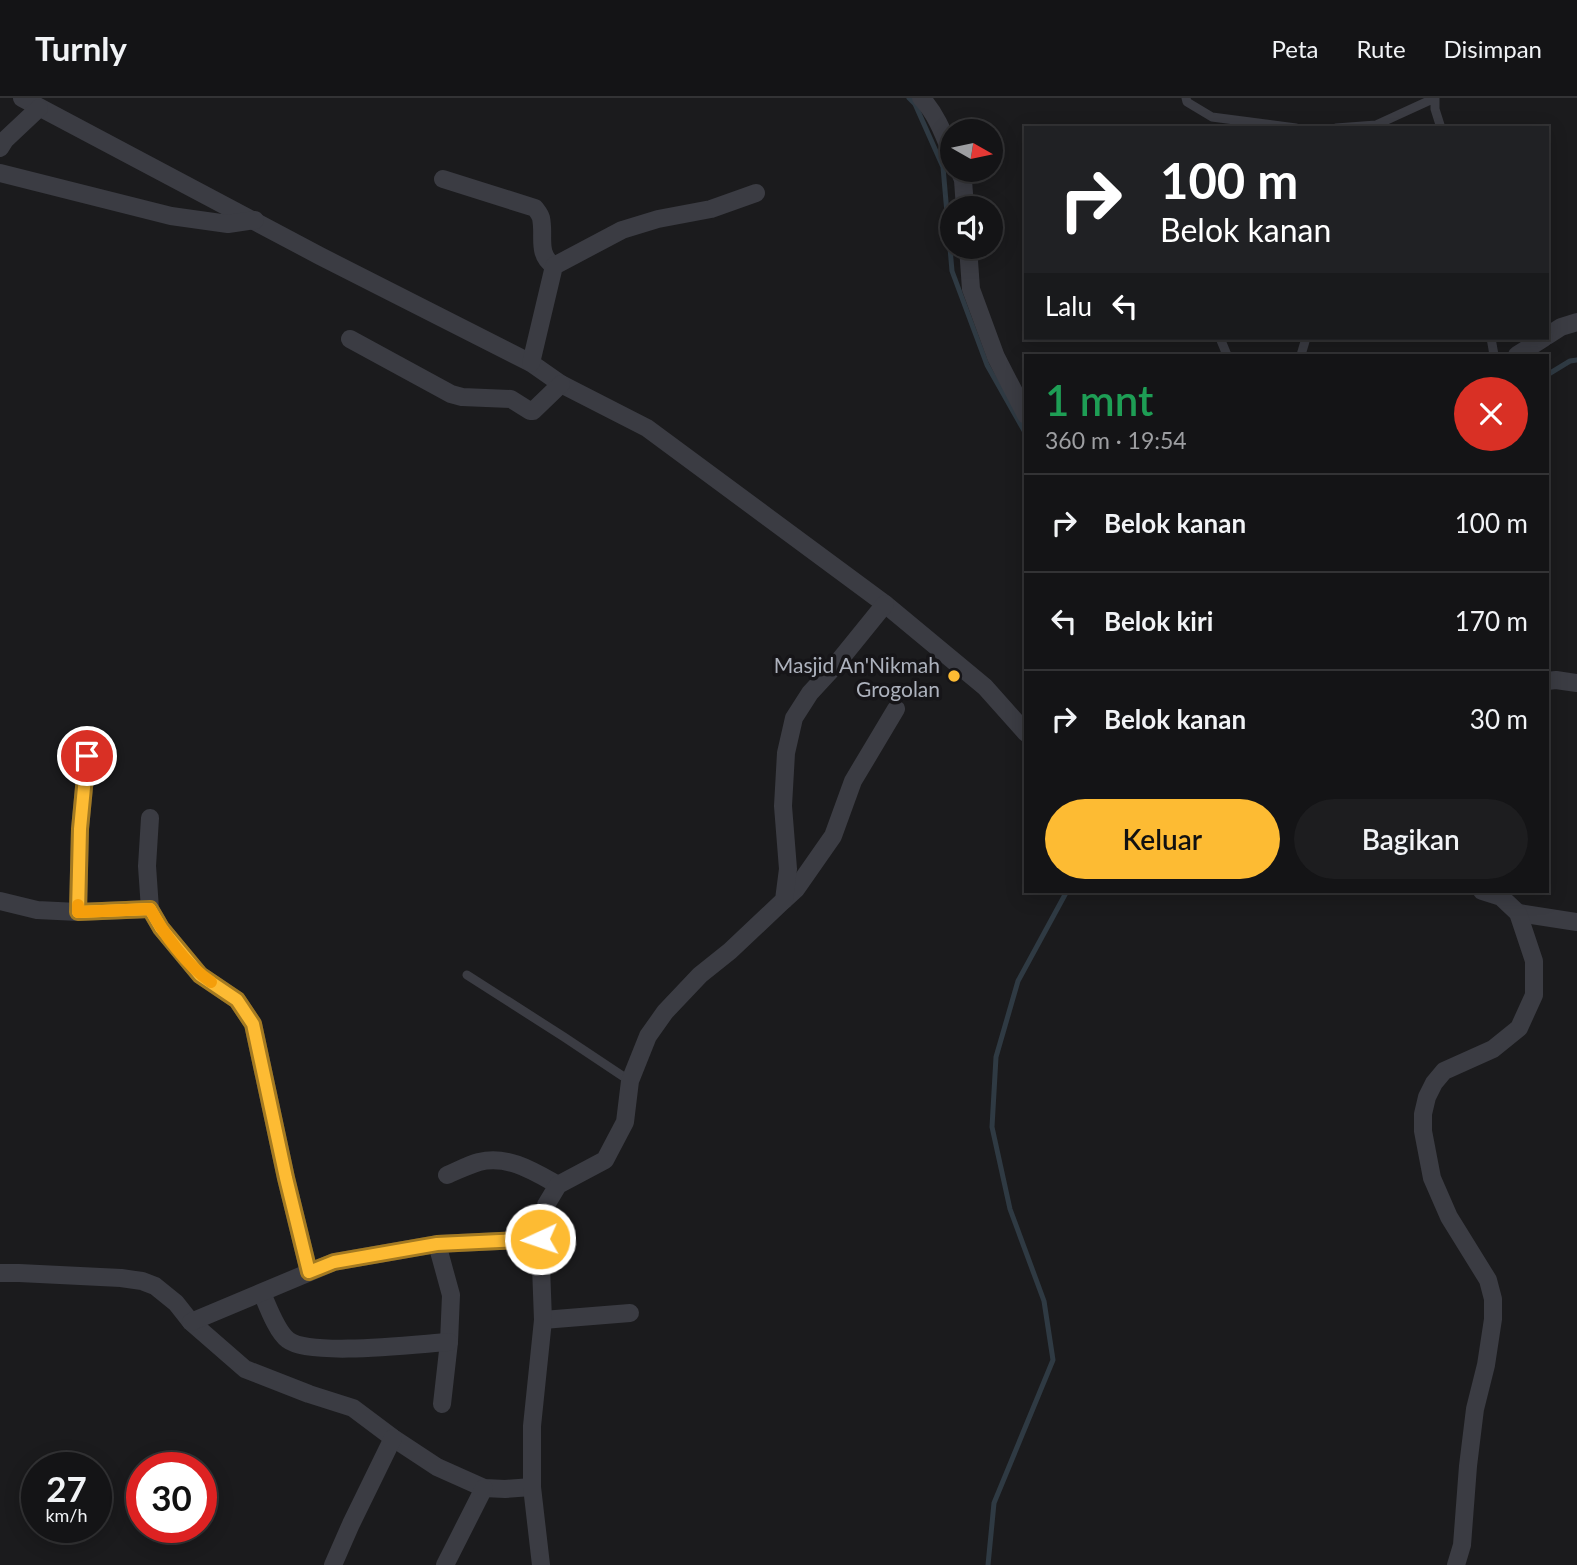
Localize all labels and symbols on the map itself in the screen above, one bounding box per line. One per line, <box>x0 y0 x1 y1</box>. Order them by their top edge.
north arrow <box>940 119 1003 182</box>
place label: Masjid An'Nikmah Grogolan <box>774 652 940 701</box>
marker: Masjid An'Nikmah Grogolan <box>946 668 962 684</box>
pin <box>57 726 117 786</box>
position arrow <box>503 1202 577 1276</box>
speed limit sign: 30 <box>126 1452 217 1543</box>

